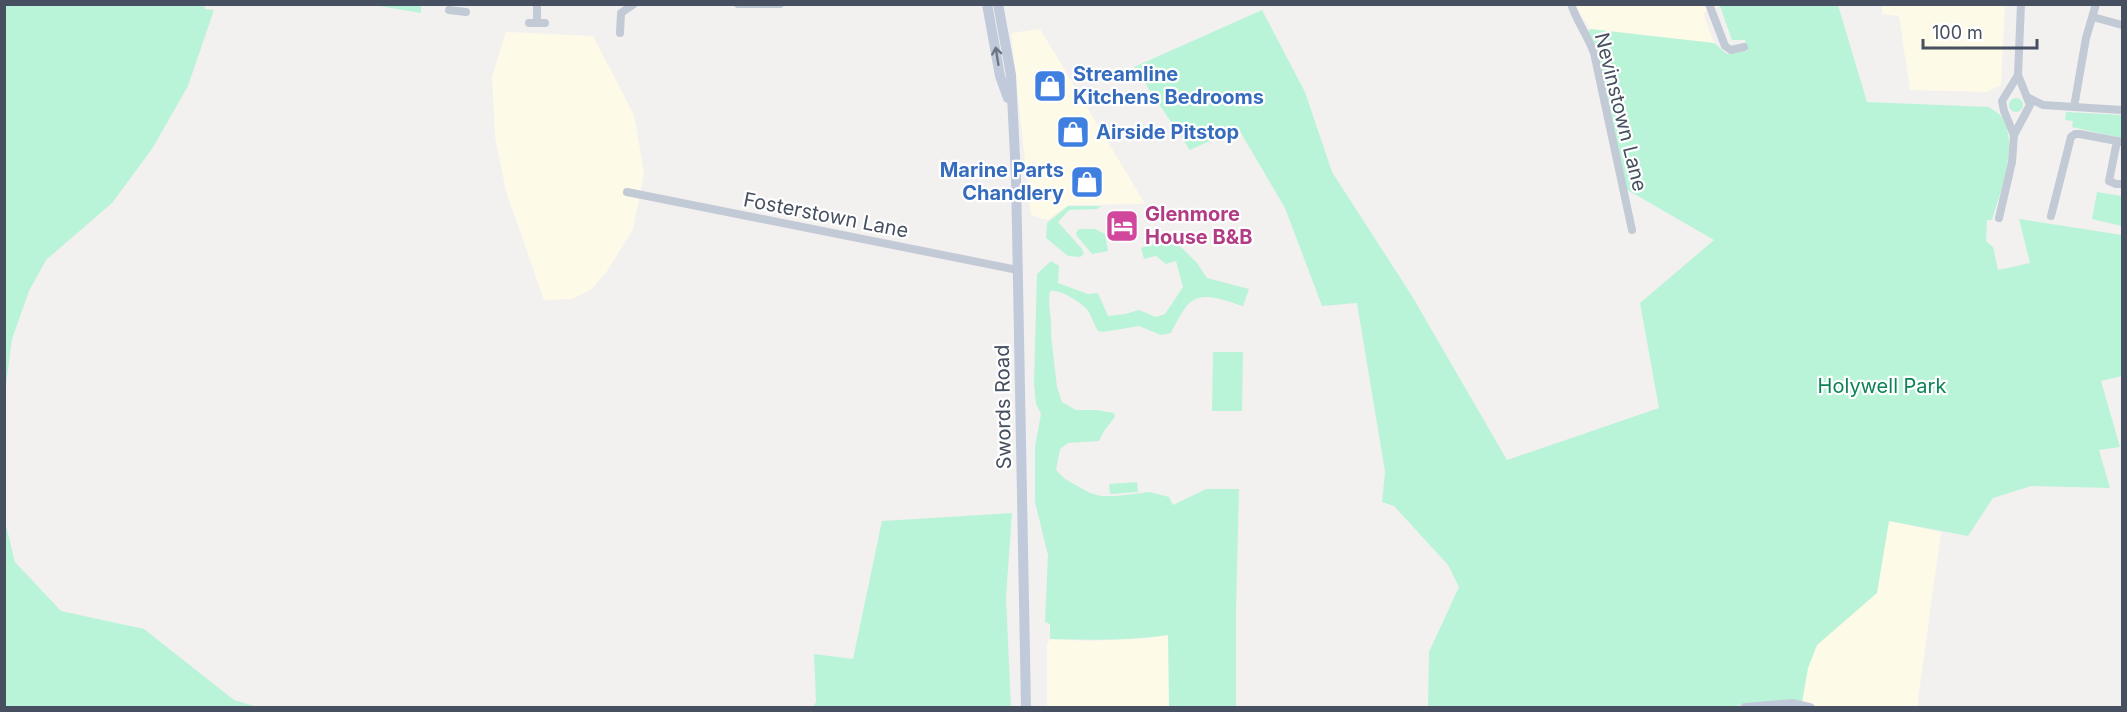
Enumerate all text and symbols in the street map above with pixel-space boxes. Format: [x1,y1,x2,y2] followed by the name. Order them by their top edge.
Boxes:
[1923,12,2037,50] scale bar
[1932,22,1983,43] text: 100 m
[1590,30,1652,194] street label: Nevinstown Lane
[991,47,1002,66] one-way arrow
[1073,62,1264,109] place label: Streamline Kitchens Bedrooms
[1032,68,1068,104] shop icon: Streamline Kitchens Bedrooms
[1055,114,1091,150] shop icon: Airside Pitstop
[1096,120,1239,144] place label: Airside Pitstop
[940,158,1064,205] place label: Marine Parts Chandlery
[1069,164,1105,200] shop icon: Marine Parts Chandlery
[742,187,910,243] street label: Fosterstown Lane
[1145,202,1252,249] place label: Glenmore House B&B
[1104,208,1140,244] hotel icon: Glenmore House B&B
[990,344,1016,470] street label: Swords Road
[1818,374,1946,398] park label: Holywell Park

